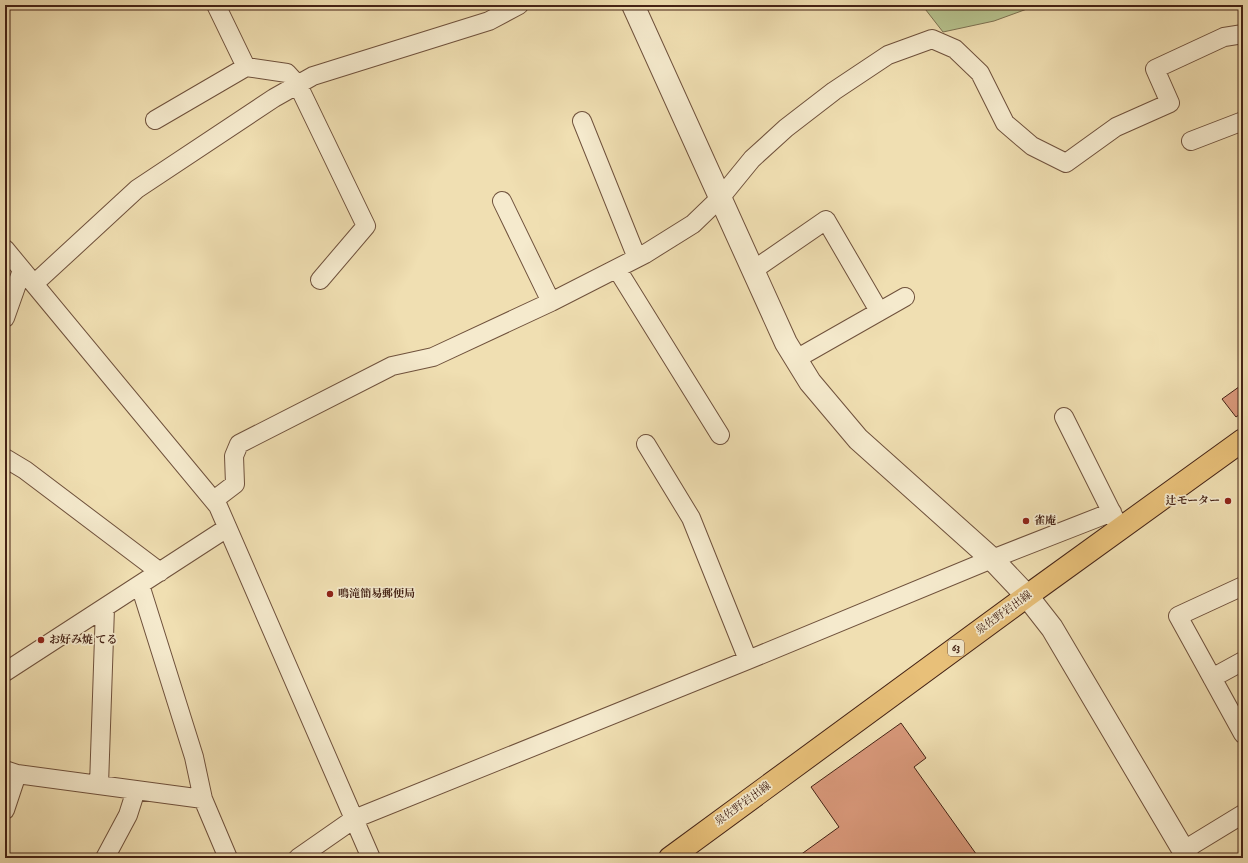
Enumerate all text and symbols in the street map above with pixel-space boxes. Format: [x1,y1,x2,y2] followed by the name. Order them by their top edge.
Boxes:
[1165,494,1220,508] place label: 辻モーター
[1223,496,1233,506] marker: 辻モーター
[1034,514,1056,528] place label: 雀庵
[1021,516,1031,526] marker: 雀庵
[338,587,415,601] place label: 鳴滝簡易郵便局
[973,588,1035,638] street label: 泉佐野岩出線
[325,589,335,599] marker: 鳴滝簡易郵便局
[49,633,117,647] place label: お好み焼 てる
[36,635,46,645] marker: お好み焼 てる
[948,640,964,656] road number: 63
[712,779,774,829] street label: 泉佐野岩出線

